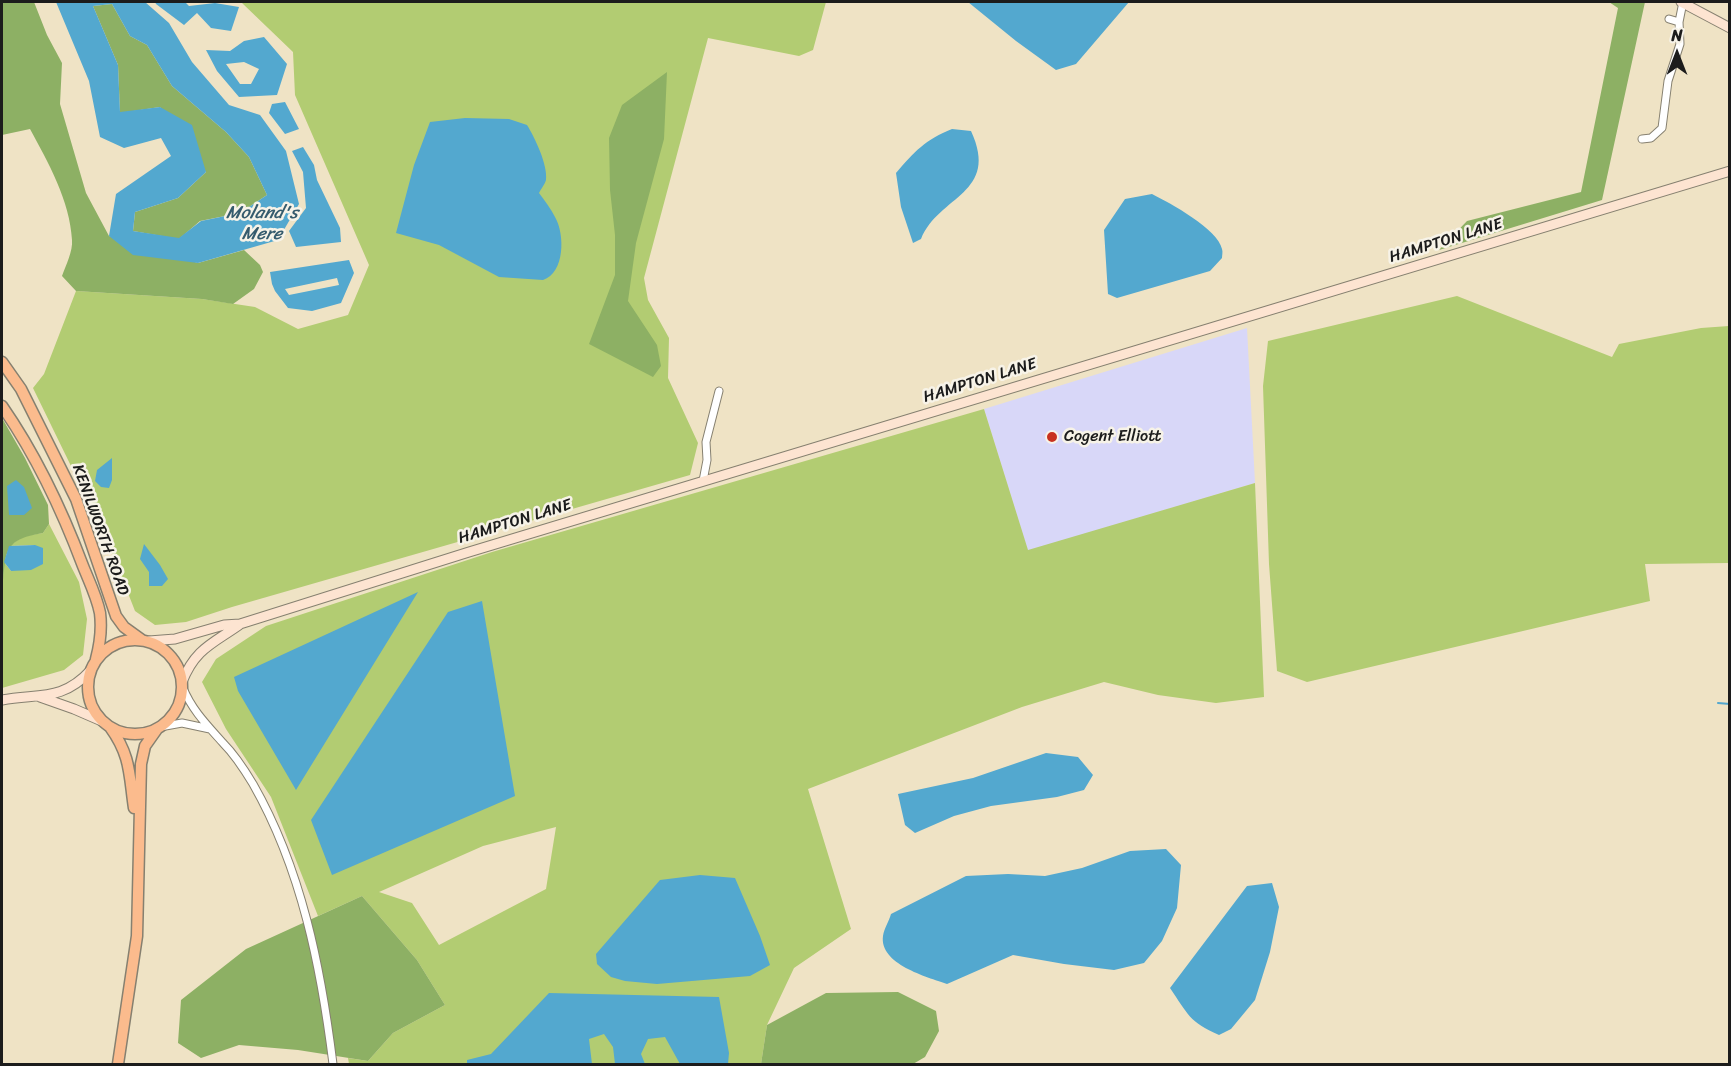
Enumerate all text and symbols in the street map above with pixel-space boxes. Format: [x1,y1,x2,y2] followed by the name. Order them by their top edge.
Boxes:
[1671,21,1683,50] text: N
[1647,24,1707,84] north arrow
[226,202,298,244] water label: Moland's Mere
[1387,215,1505,267] street label: HAMPTON LANE
[921,355,1039,407] street label: HAMPTON LANE
[1064,427,1161,447] place label: Cogent Elliott
[1045,430,1059,444] marker: Cogent Elliott
[67,462,133,598] street label: KENILWORTH ROAD
[456,496,574,548] street label: HAMPTON LANE

